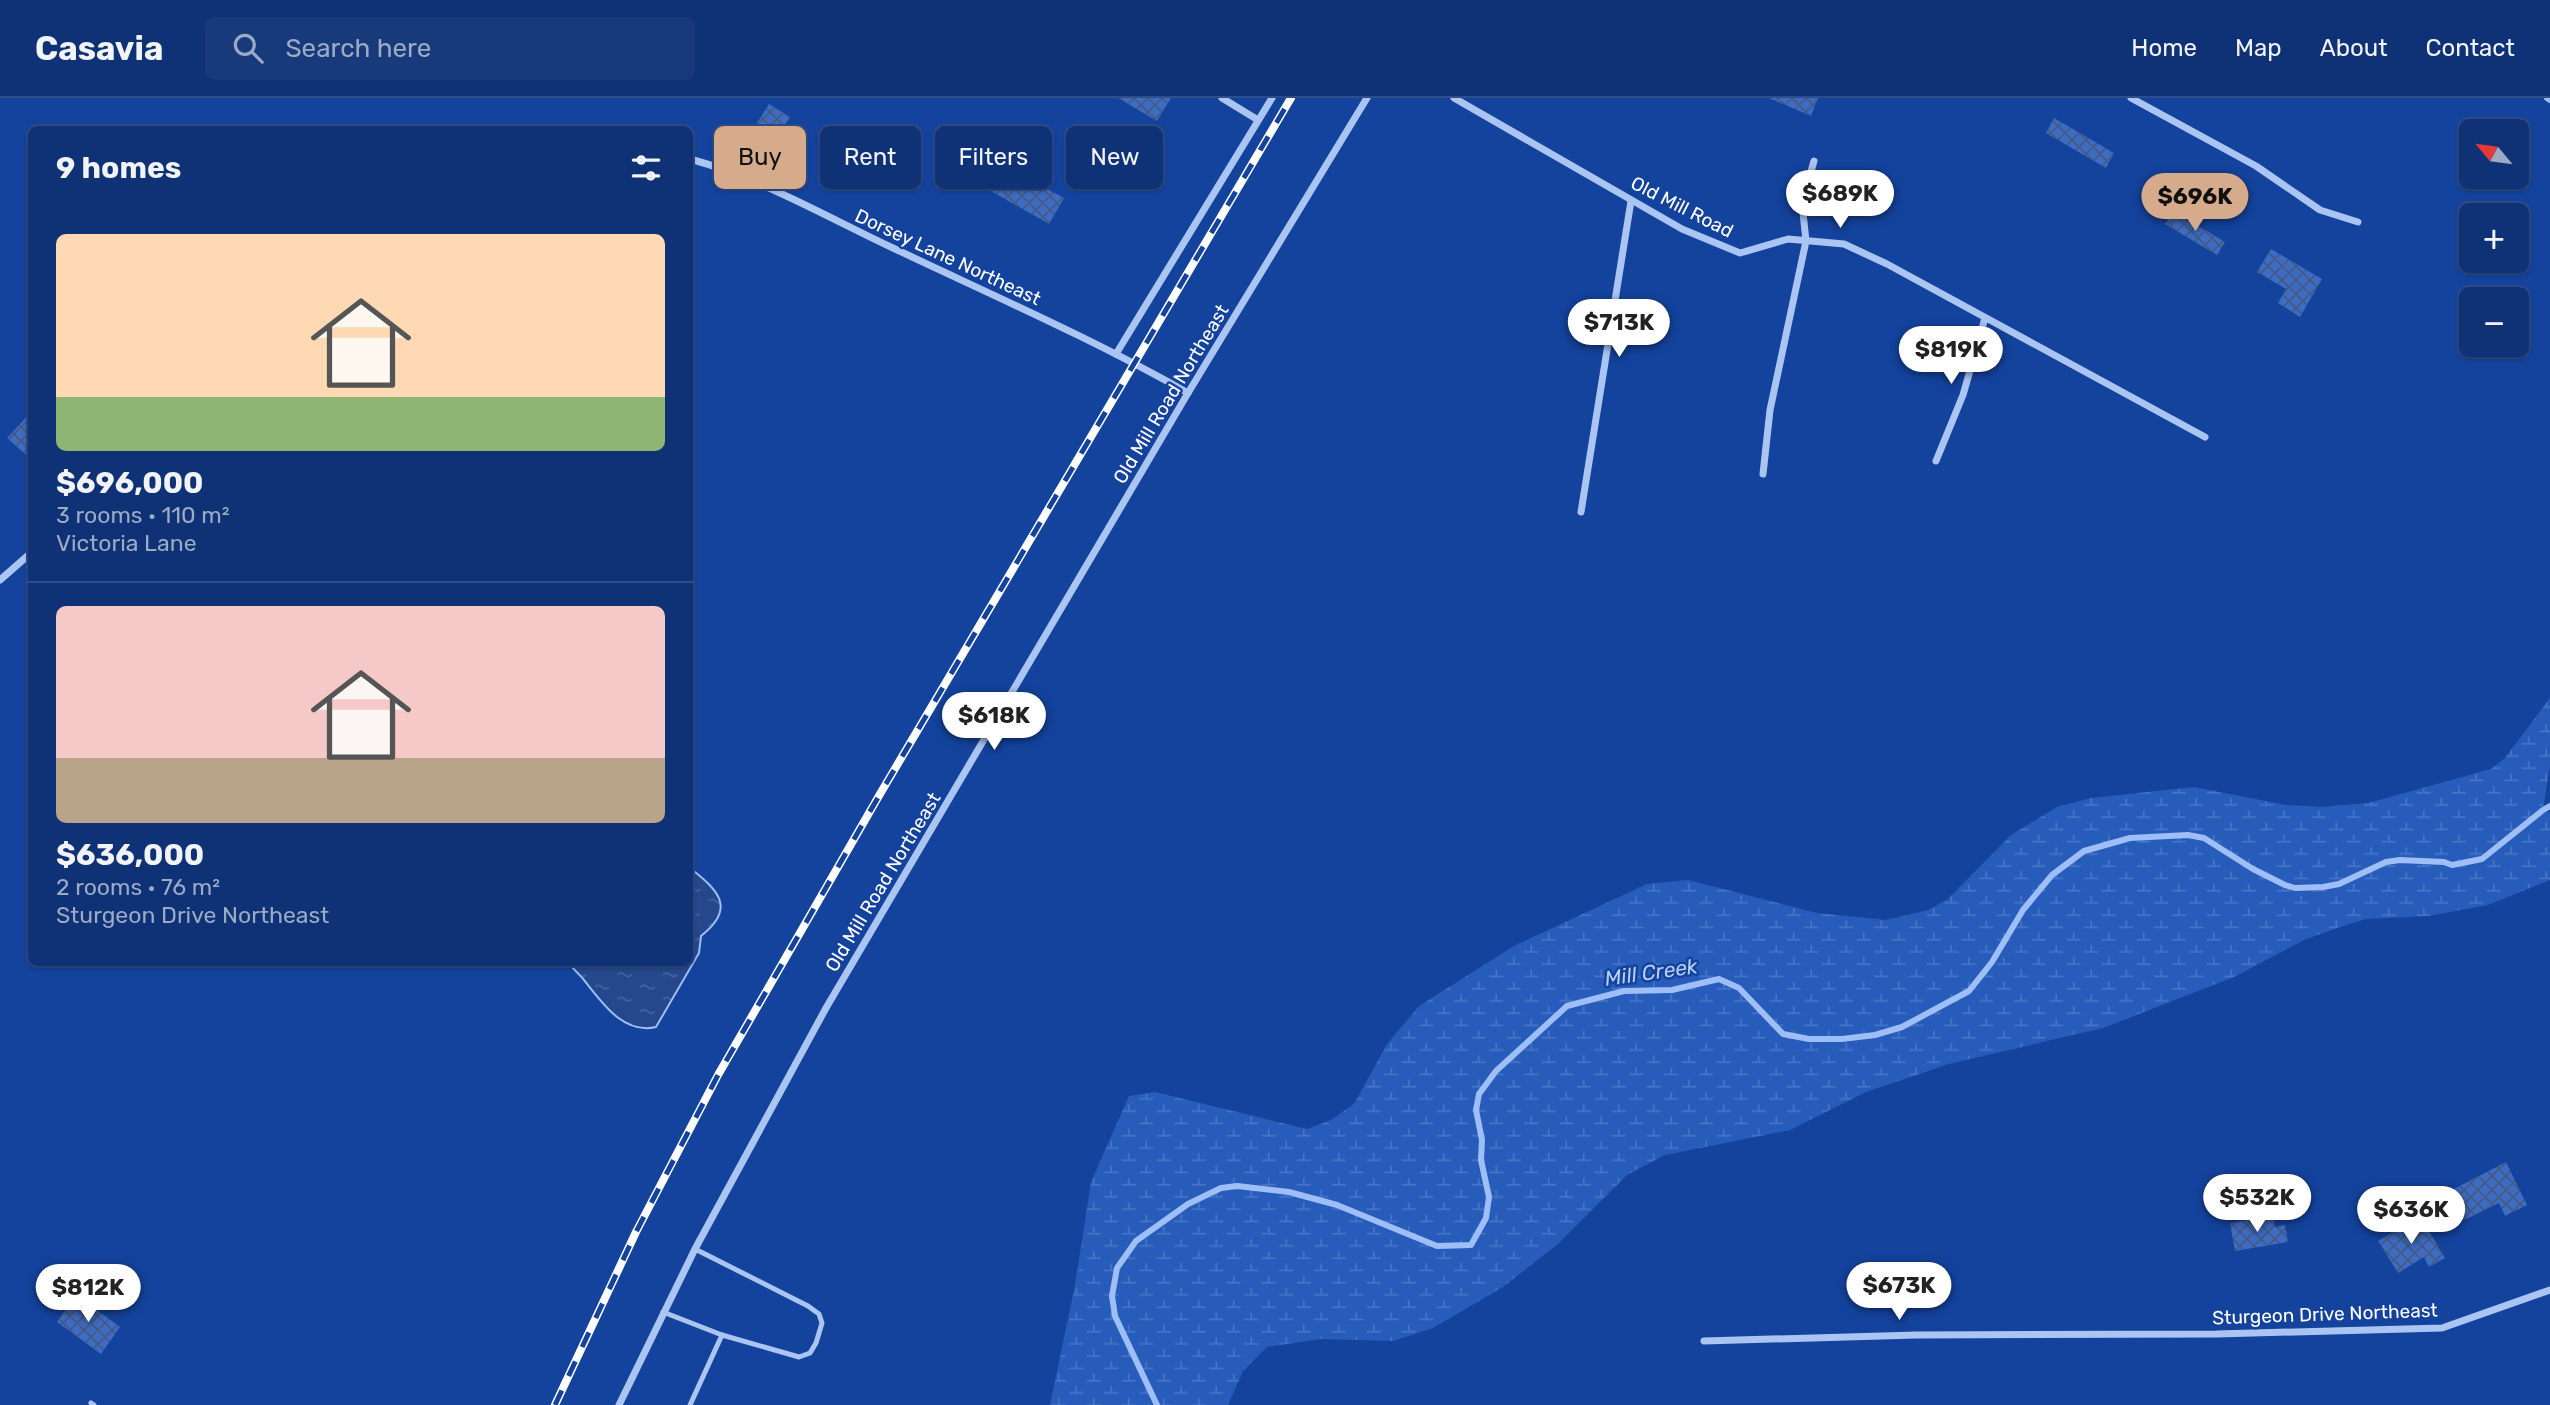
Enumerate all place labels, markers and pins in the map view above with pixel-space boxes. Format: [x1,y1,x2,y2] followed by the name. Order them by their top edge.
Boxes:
[1791,170,1889,230] pin: $689K
[2146,174,2244,233] pin: $696K
[1570,300,1668,359] pin: $713K
[1902,327,2000,386] pin: $819K
[945,692,1043,752] pin: $618K
[2208,1174,2306,1234] pin: $532K
[2362,1186,2460,1246] pin: $636K
[1850,1262,1948,1322] pin: $673K
[39,1264,137,1324] pin: $812K

